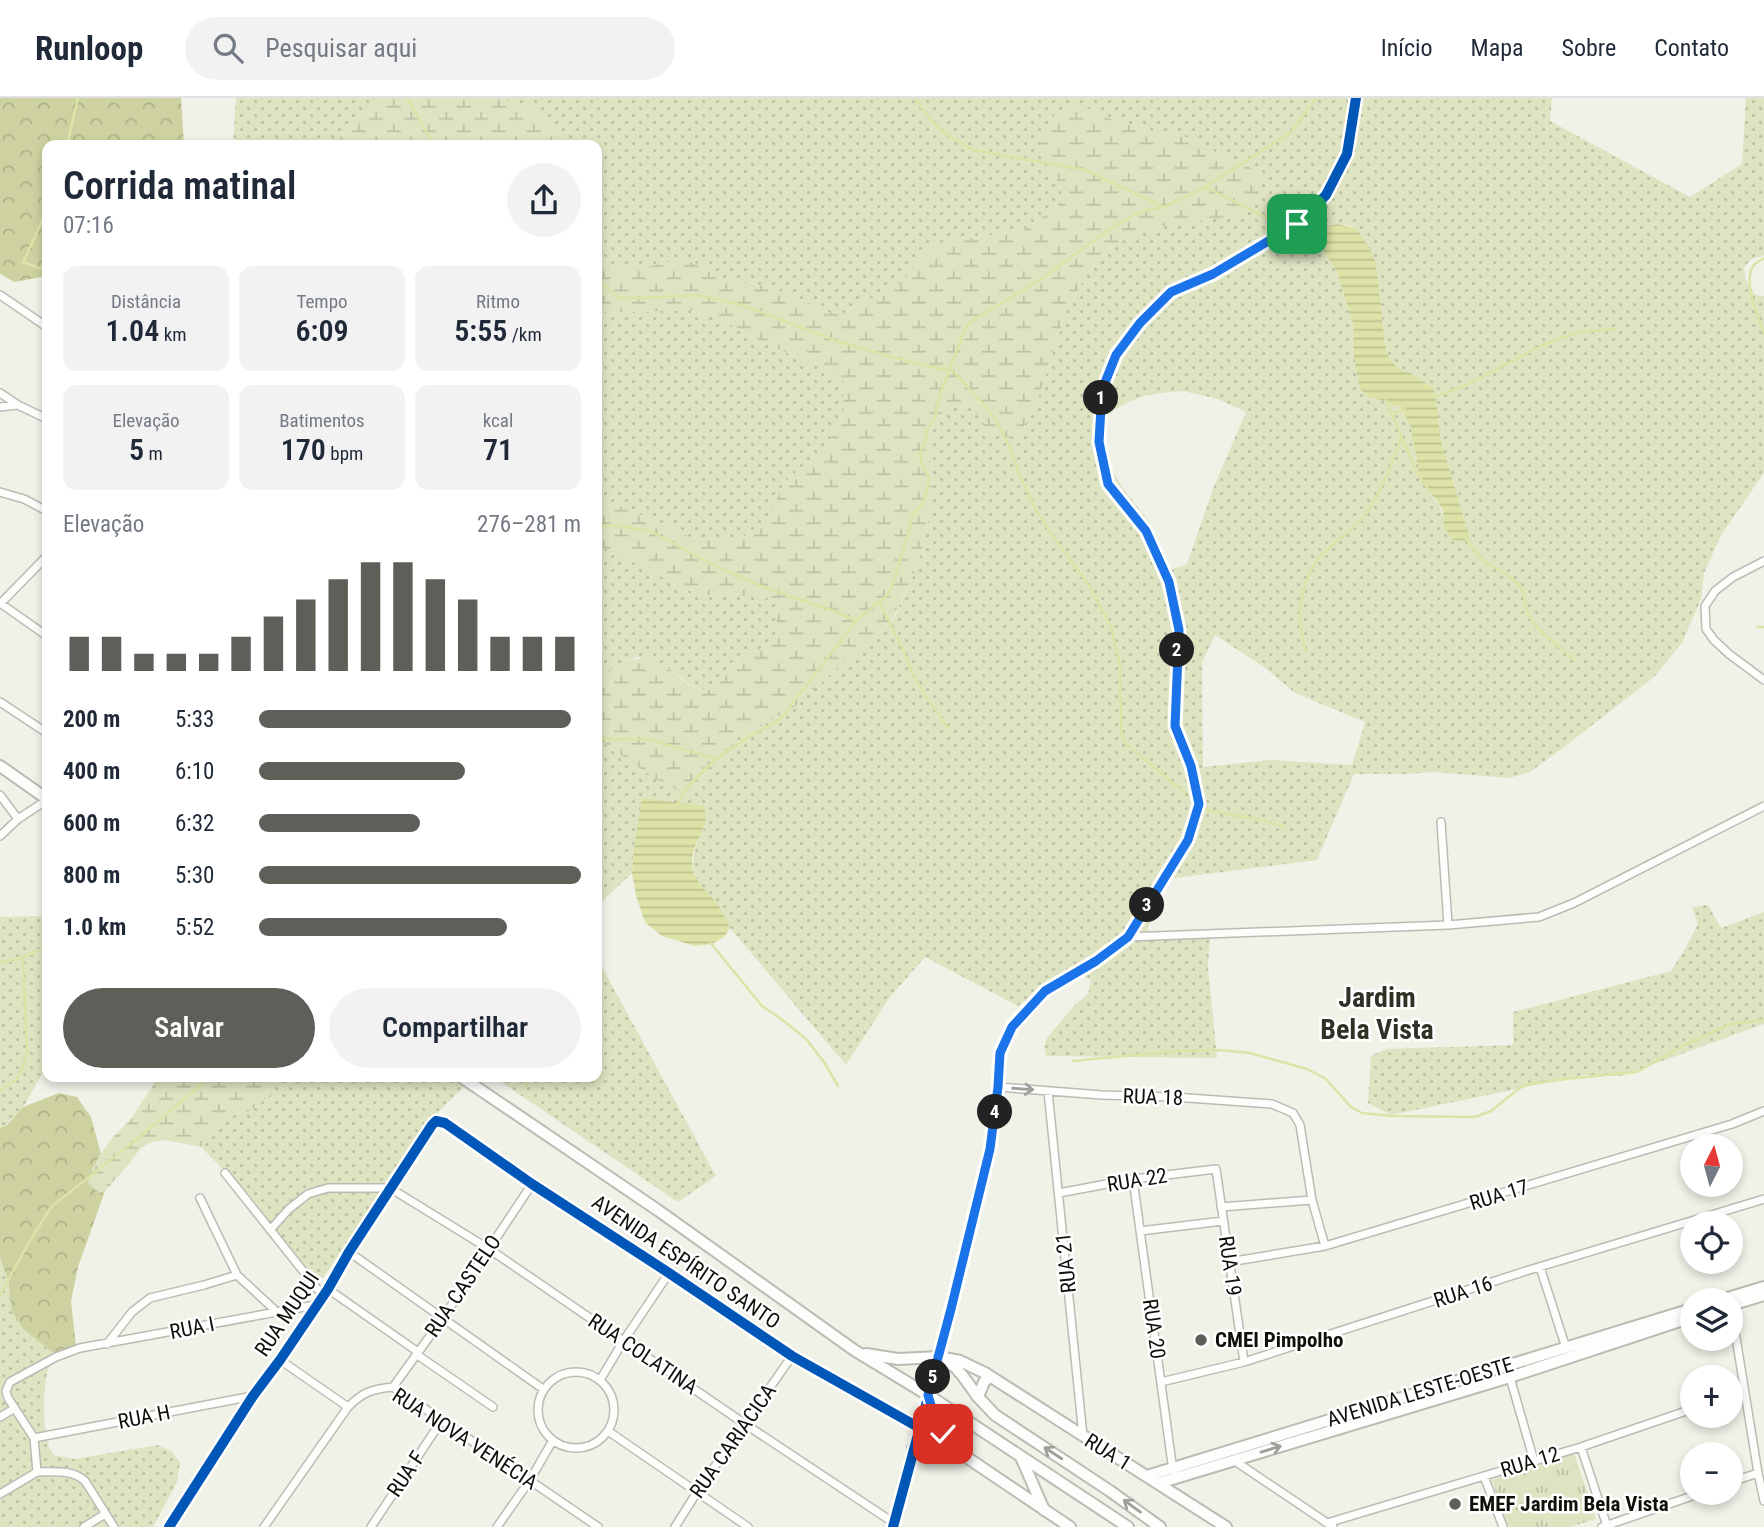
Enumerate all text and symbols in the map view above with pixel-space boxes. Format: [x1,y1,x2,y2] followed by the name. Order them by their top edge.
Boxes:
[185,17,675,80] search box
[35,29,143,68] text: Runloop
[209,29,247,67] icon: search
[265,33,417,63] text: Pesquisar aqui
[1381,34,1433,62] text: Início
[1471,34,1524,62] text: Mapa
[1562,34,1616,62] text: Sobre
[1654,34,1729,62] text: Contato
[507,163,581,237] button: share
[63,164,296,208] text: Corrida matinal
[1267,194,1327,254] pin
[1278,205,1316,243] icon: arrive
[63,212,114,239] text: 07:16
[111,290,181,313] text: Distância
[296,290,348,313] text: Tempo
[476,290,520,313] text: Ritmo
[105,313,159,348] text: 1.04
[295,313,349,348] text: 6:09
[454,313,507,348] text: 5:55
[159,323,187,346] text: km
[507,323,542,346] text: /km
[1084,380,1118,416] pin: 1
[1096,386,1105,409] text: 1
[112,409,180,432] text: Elevação
[279,409,365,432] text: Batimentos
[483,409,513,432] text: kcal
[129,432,144,467] text: 5
[281,432,326,467] text: 170
[483,432,513,467] text: 71
[144,442,163,465] text: m
[326,442,363,465] text: bpm
[63,511,144,538] text: Elevação
[477,511,581,538] text: 276–281 m
[1160,632,1194,668] pin: 2
[1172,638,1181,661] text: 2
[63,706,120,733] text: 200 m
[175,706,214,733] text: 5:33
[63,758,120,785] text: 400 m
[175,758,214,785] text: 6:10
[63,810,120,837] text: 600 m
[175,810,214,837] text: 6:32
[63,862,120,889] text: 800 m
[175,862,214,889] text: 5:30
[1130,888,1164,922] pin: 3
[1142,893,1151,916] text: 3
[63,914,126,941] text: 1.0 km
[175,914,214,941] text: 5:52
[1320,981,1434,1046] district label: Jardim Bela Vista
[63,988,315,1068] button: Salvar
[329,988,581,1068] button: Compartilhar
[1011,1083,1034,1096] one-way arrow
[1122,1084,1184,1110] street label: RUA 18
[978,1094,1012,1130] pin: 4
[990,1100,999,1123] text: 4
[1680,1134,1743,1197] north arrow
[1680,1134,1743,1505] map controls
[1105,1163,1169,1197] street label: RUA 22
[1467,1175,1531,1215] street label: RUA 17
[587,1190,785,1334] street label: AVENIDA ESPÍRITO SANTO
[1680,1211,1743,1274] button: locate
[420,1230,506,1342] street label: RUA CASTELO
[1051,1232,1081,1294] street label: RUA 21
[1214,1234,1246,1298] street label: RUA 19
[250,1267,324,1361] street label: RUA MUQUI
[1431,1271,1495,1313] street label: RUA 16
[1680,1288,1743,1351] button: layers
[1138,1297,1170,1361] street label: RUA 20
[584,1309,702,1399] street label: RUA COLATINA
[168,1312,216,1344] street label: RUA I
[1215,1328,1343,1352] place label: CMEI Pimpolho
[1193,1332,1209,1348] marker: CMEI Pimpolho
[1324,1352,1516,1432] street label: AVENIDA LESTE-OESTE
[916,1360,950,1394] pin: 5
[928,1365,937,1388] text: 5
[1680,1365,1743,1428] button: +
[685,1379,781,1503] street label: RUA CARIACICA
[388,1383,542,1495] street label: RUA NOVA VENÉCIA
[116,1400,172,1434] street label: RUA H
[913,1404,973,1464] pin
[924,1415,962,1453] icon: check
[1080,1429,1136,1475] street label: RUA 1
[1260,1442,1282,1455] one-way arrow
[1498,1442,1562,1482] street label: RUA 12
[1680,1442,1743,1505] button: −
[1044,1446,1063,1461] one-way arrow
[382,1447,430,1501] street label: RUA F
[1469,1492,1669,1516] place label: EMEF Jardim Bela Vista
[1447,1496,1463,1512] marker: EMEF Jardim Bela Vista
[1123,1499,1142,1513] one-way arrow

